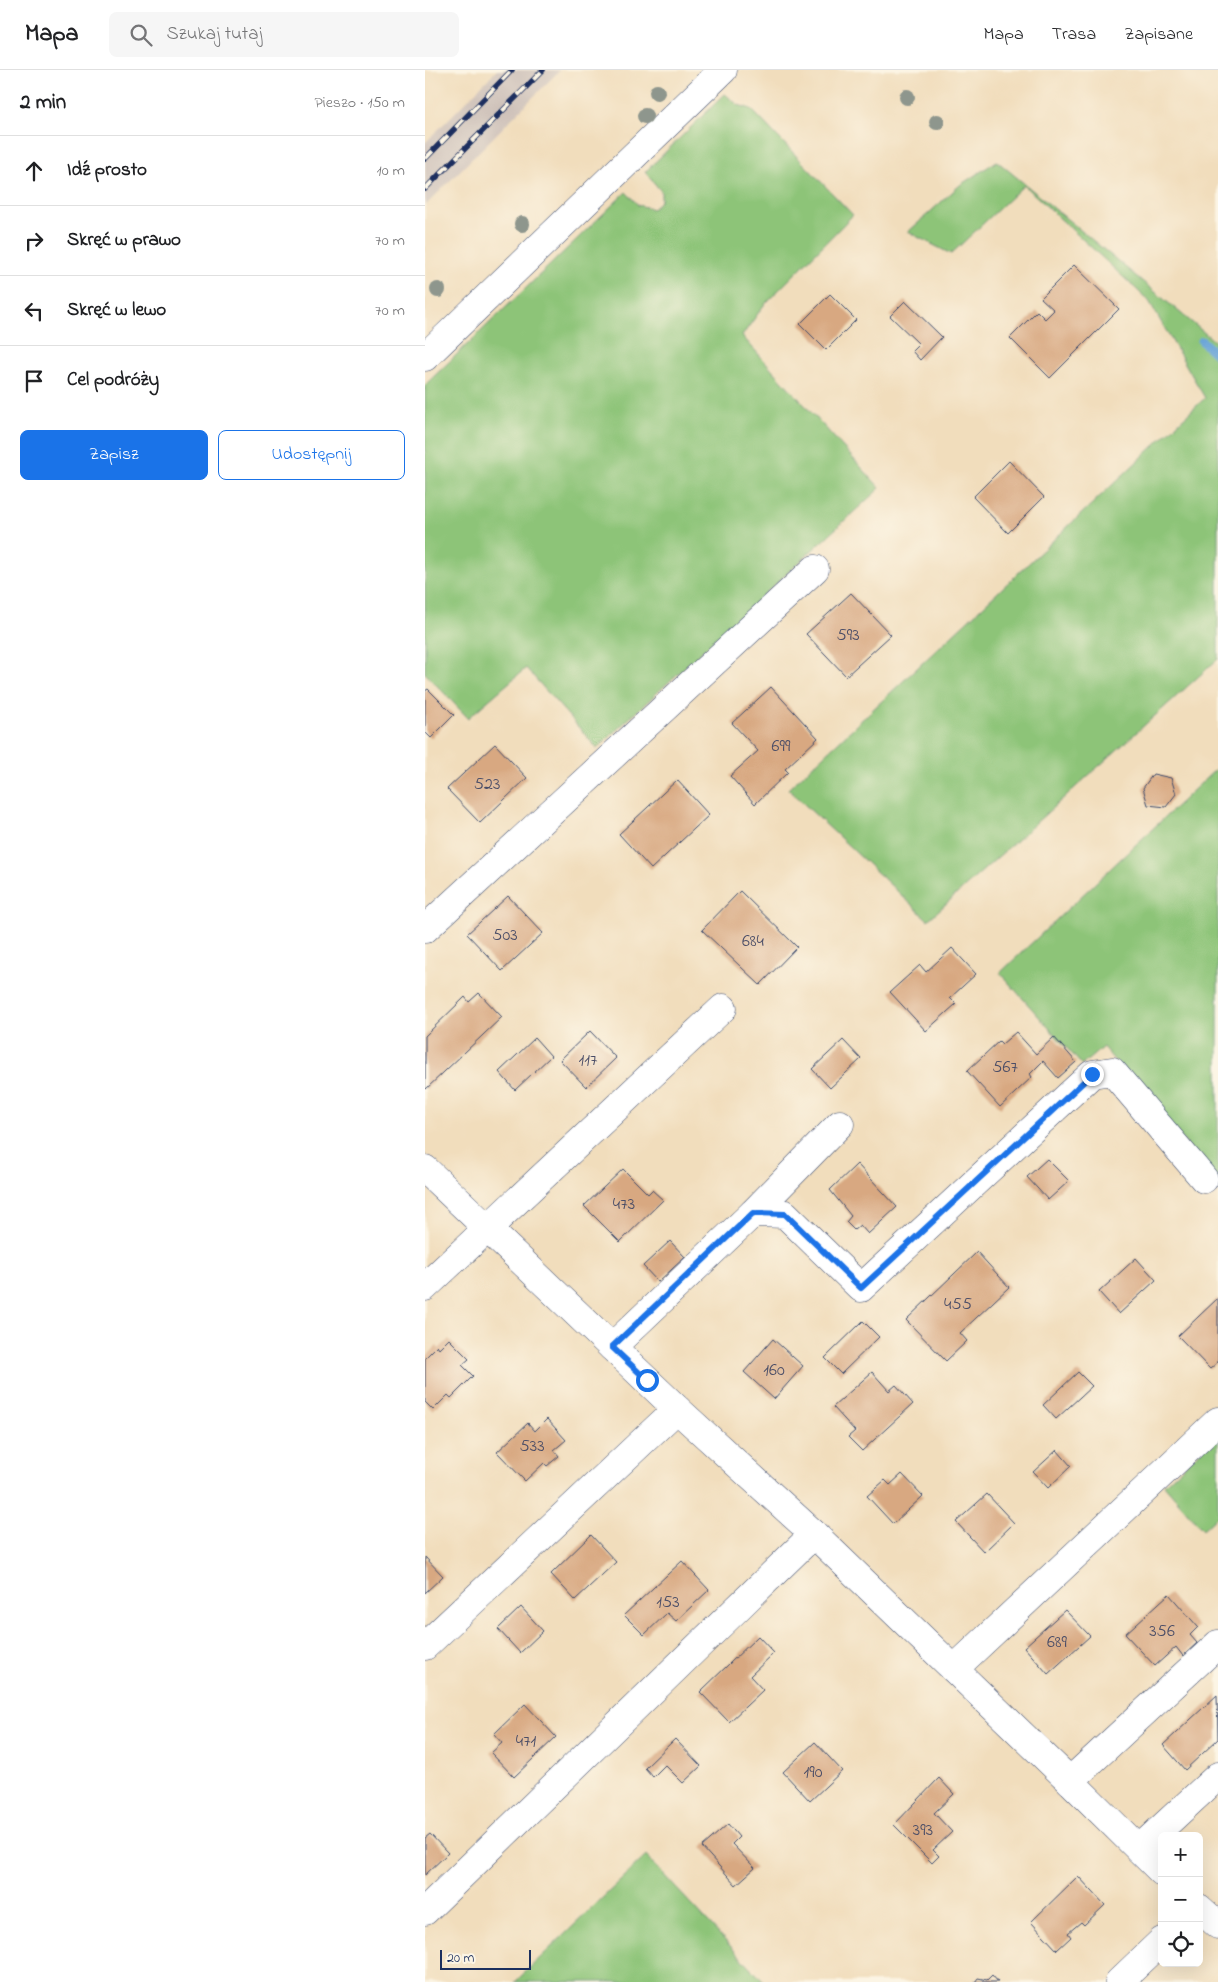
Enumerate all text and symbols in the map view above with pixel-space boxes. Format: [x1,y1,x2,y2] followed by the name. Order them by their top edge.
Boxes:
[109,12,459,57] search box
[25,17,79,52] text: Mapa
[127,21,155,49] icon: search
[167,21,262,48] text: Szukaj tutaj
[984,22,1024,48] text: Mapa
[1052,22,1096,48] text: Trasa
[1124,22,1193,48] text: Zapisane
[20,88,66,118] text: 2 min
[315,91,405,115] text: Pieszo · 150 m
[20,157,48,185] icon: ahead
[67,157,147,184] text: Idź prosto
[377,159,405,183] text: 10 m
[20,227,48,255] icon: right
[67,227,181,254] text: Skręć w prawo
[375,229,405,253] text: 70 m
[20,297,48,325] icon: left
[67,297,166,324] text: Skręć w lewo
[375,299,405,323] text: 70 m
[20,367,48,395] icon: arrive
[67,367,159,394] text: Cel podróży
[20,430,208,480] button: Zapisz
[218,430,405,480] button: Udostępnij
[836,623,860,649] house number: 593
[772,734,791,760] house number: 699
[474,772,500,798] house number: 523
[492,923,518,949] house number: 503
[742,929,765,955] house number: 684
[579,1048,598,1074] house number: 117
[992,1055,1018,1081] house number: 567
[1081,1063,1104,1086] route end
[613,1192,635,1218] house number: 473
[944,1292,972,1318] house number: 455
[763,1358,785,1384] house number: 160
[636,1369,659,1392] route start
[519,1434,545,1460] house number: 533
[656,1590,680,1616] house number: 153
[1149,1619,1175,1645] house number: 356
[1047,1630,1068,1656] house number: 689
[516,1729,537,1755] house number: 471
[804,1760,823,1786] house number: 190
[913,1818,933,1844] house number: 393
[1158,1832,1203,1967] map controls
[1158,1832,1203,1877] button: +
[1158,1877,1203,1922] button: −
[1158,1922,1203,1967] button: locate
[440,1947,531,1970] scale bar
[447,1948,474,1969] text: 20 m

